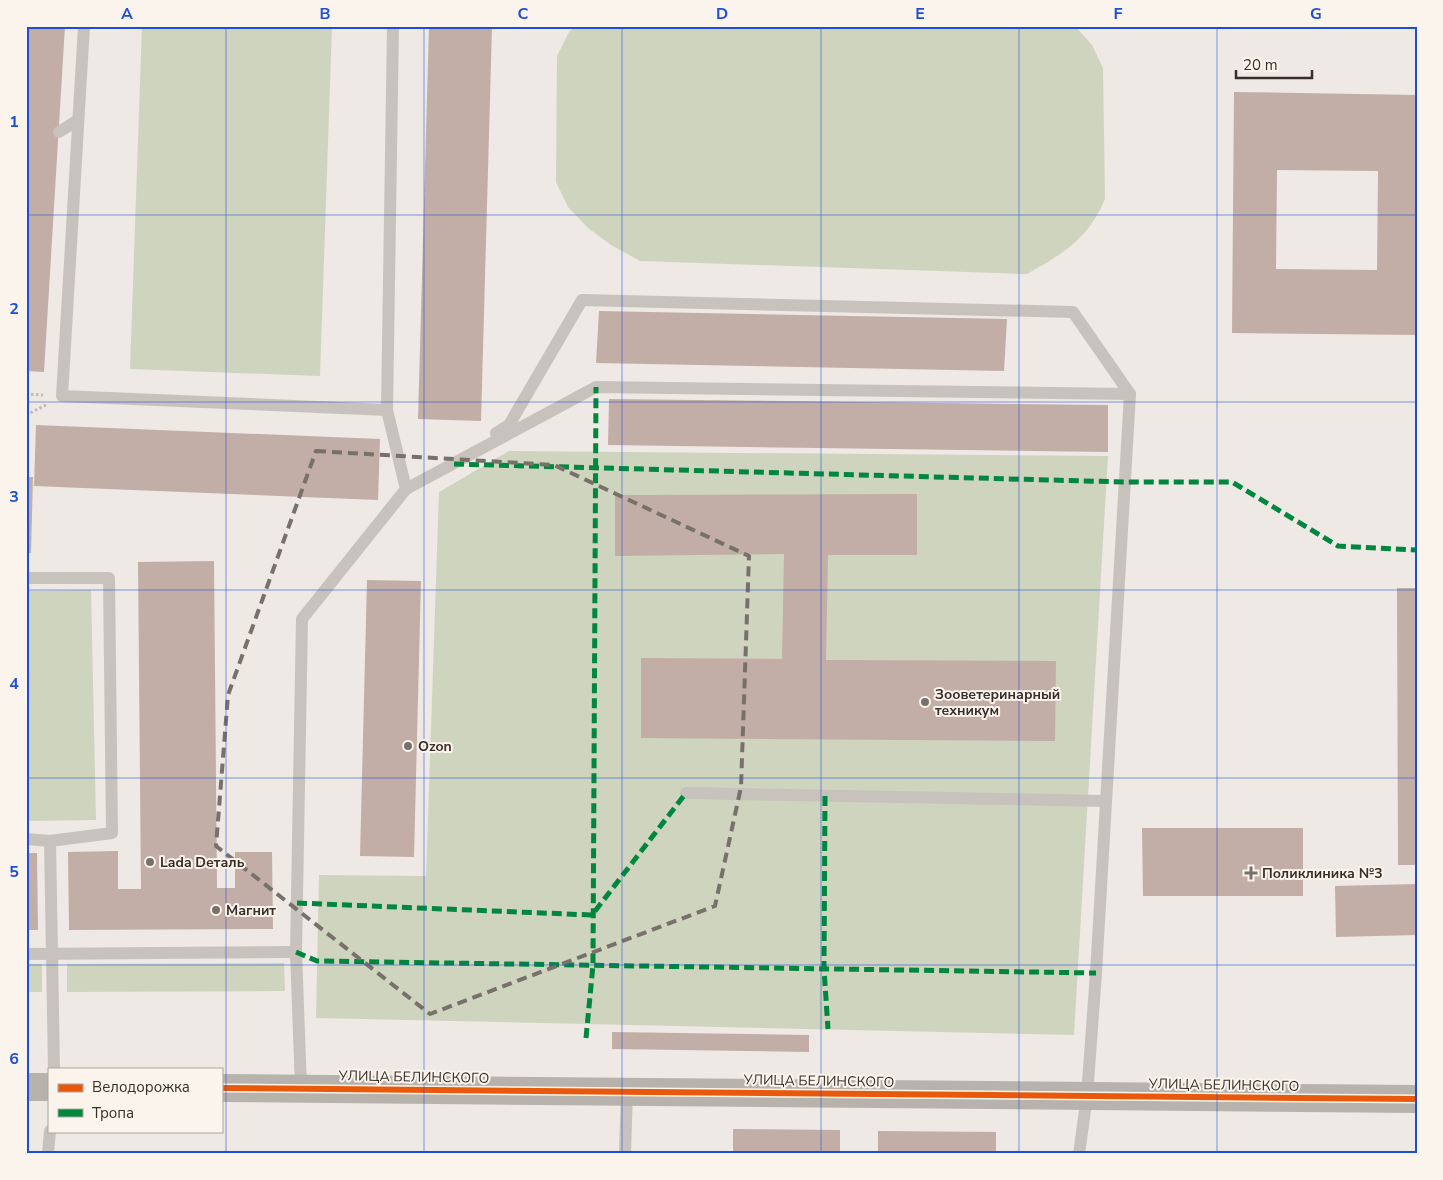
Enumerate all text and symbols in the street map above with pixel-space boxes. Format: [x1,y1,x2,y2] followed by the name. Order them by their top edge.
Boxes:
[121,3,133,25] text: A
[319,3,331,25] text: B
[518,3,529,25] text: C
[716,3,728,25] text: D
[915,3,925,25] text: E
[1114,3,1123,25] text: F
[1310,3,1322,25] text: G
[1236,48,1312,80] scale bar
[1243,55,1278,75] text: 20 m
[9,111,19,133] text: 1
[9,298,19,320] text: 2
[9,486,19,508] text: 3
[9,673,19,695] text: 4
[935,685,1060,720] place label: Зооветеринарный техникум
[919,696,931,708] marker: Зооветеринарный техникум
[418,737,452,756] place label: Ozon
[402,740,414,752] marker: Ozon
[160,853,245,872] place label: Lada Dеталь
[144,856,156,868] marker: Lada Dеталь
[9,861,19,883] text: 5
[1262,864,1383,883] place label: Поликлиника №3
[1244,866,1258,880] marker: Поликлиника №3
[226,901,276,920] place label: Магнит
[210,904,222,916] marker: Магнит
[9,1048,19,1070] text: 6
[338,1066,489,1088] street label: УЛИЦА БЕЛИНСКОГО
[48,1068,222,1132] legend
[743,1070,894,1092] street label: УЛИЦА БЕЛИНСКОГО
[1148,1074,1299,1096] street label: УЛИЦА БЕЛИНСКОГО
[92,1077,190,1097] text: Велодорожка
[92,1103,134,1123] text: Тропа

